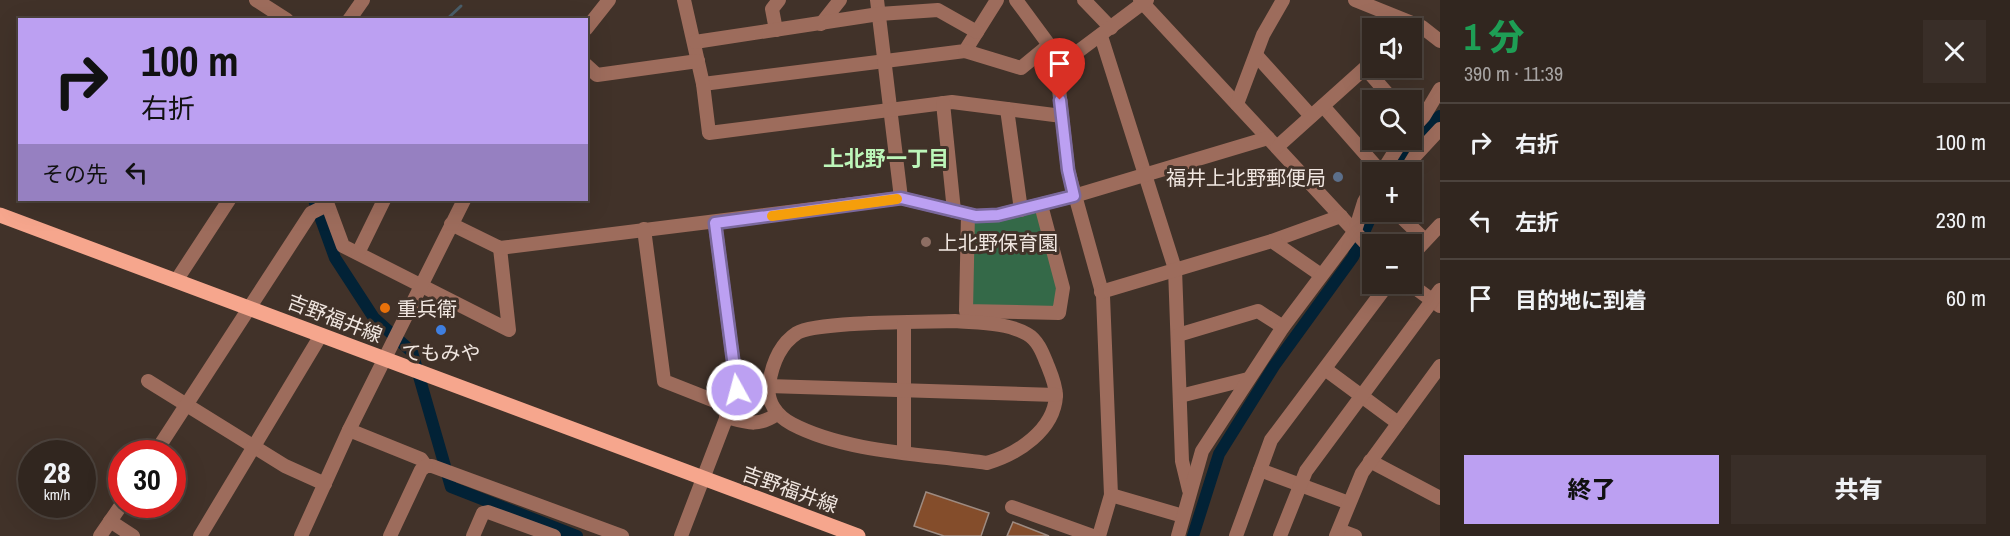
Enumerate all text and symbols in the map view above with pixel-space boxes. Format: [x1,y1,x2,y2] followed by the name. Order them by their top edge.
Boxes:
[1464,13,1525,61] text: 1 分
[1362,18,1422,294] map controls
[1362,18,1422,78] button: sound
[1923,20,1986,83] button: close
[141,33,239,89] text: 100 m
[1034,38,1085,100] pin
[42,42,120,120] icon: right
[1043,47,1076,80] icon: arrive
[1464,60,1563,87] text: 390 m · 11:39
[141,90,195,126] text: 右折
[1362,90,1422,150] button: search
[1464,126,1497,159] icon: right
[1936,127,1986,157] text: 100 m
[1515,129,1559,159] text: 右折
[823,144,949,173] district label: 上北野一丁目
[120,156,153,189] icon: left
[42,159,108,189] text: その先
[1362,162,1422,222] button: +
[1166,164,1326,191] place label: 福井上北野郵便局
[1331,170,1345,184] marker: 福井上北野郵便局
[1464,204,1497,237] icon: left
[1936,205,1986,235] text: 230 m
[1515,207,1559,237] text: 左折
[938,229,1058,256] place label: 上北野保育園
[1362,234,1422,294] button: −
[919,235,933,249] marker: 上北野保育園
[1464,282,1497,315] icon: arrive
[1946,283,1986,313] text: 60 m
[1515,285,1647,315] text: 目的地に到着
[283,287,387,349] street label: 吉野福井線
[397,295,457,322] place label: 重兵衛
[378,301,392,315] marker: 重兵衛
[434,323,448,337] marker: てもみや
[402,339,481,366] place label: てもみや
[705,358,769,422] position arrow
[108,440,186,518] speed limit sign: 30
[43,452,71,492] text: 28
[1464,455,1719,524] button: 終了
[1731,455,1986,524] button: 共有
[738,459,842,519] street label: 吉野福井線
[44,484,70,505] text: km/h

